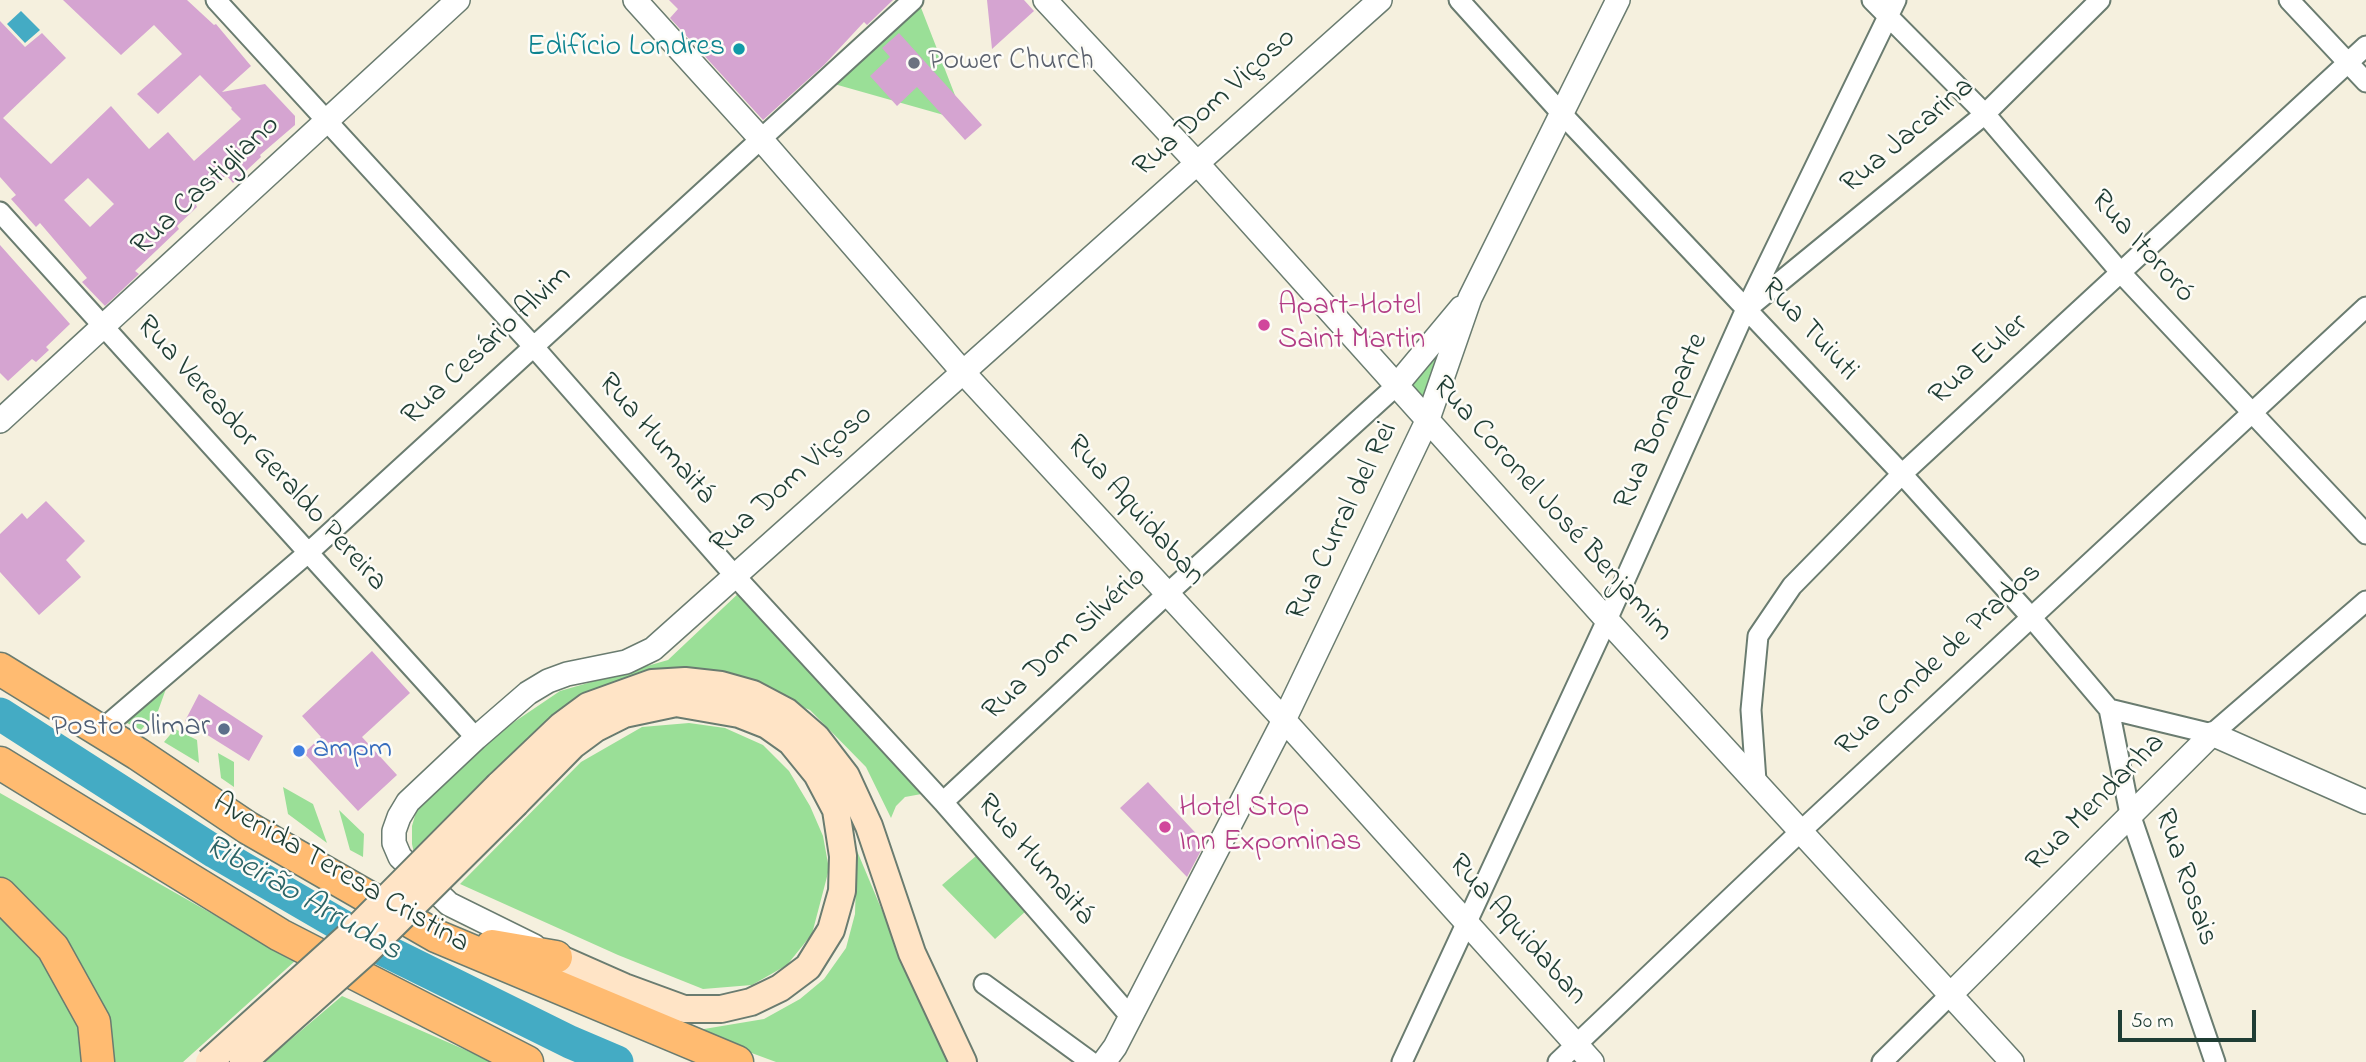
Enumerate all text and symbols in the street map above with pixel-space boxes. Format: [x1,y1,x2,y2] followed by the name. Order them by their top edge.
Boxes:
[1127,22,1305,186] street label: Rua Dom Viçoso
[527,31,725,67] place label: Edifício Londres
[731,41,747,57] marker: Edifício Londres
[928,45,1094,81] place label: Power Church
[906,55,922,71] marker: Power Church
[1835,71,1983,203] street label: Rua Jacarina
[125,109,289,265] street label: Rua Castigliano
[2081,184,2201,312] street label: Rua Itororó
[396,259,580,435] street label: Rua Cesário Alvim
[1751,272,1865,390] street label: Rua Tuiuti
[1278,290,1425,360] place label: Apart-Hotel Saint Martin
[1923,307,2037,415] street label: Rua Euler
[127,310,393,600] street label: Rua Vereador Geraldo Pereira
[1256,317,1272,333] marker: Apart-Hotel Saint Martin
[1608,328,1718,516] street label: Rua Bonaparte
[588,367,722,513] street label: Rua Humaitá
[1422,370,1680,650] street label: Rua Coronel José Benjamim
[704,399,882,563] street label: Rua Dom Viçoso
[1280,417,1408,627] street label: Rua Curral del Rei
[1057,429,1211,595] street label: Rua Aquidaban
[1829,556,2051,766] street label: Rua Conde de Prados
[977,560,1155,730] street label: Rua Dom Silvério
[51,711,210,747] place label: Posto Olimar
[216,721,232,737] marker: Posto Olimar
[2020,727,2174,881] street label: Rua Mendanha
[313,733,392,769] place label: ampm
[291,743,307,759] marker: ampm
[205,787,475,963] street label: Avenida Teresa Cristina
[967,788,1101,934] street label: Rua Humaitá
[1179,792,1362,862] place label: Hotel Stop Inn Expominas
[2144,805,2224,951] street label: Rua Rosais
[1157,819,1173,835] marker: Hotel Stop Inn Expominas
[197,828,407,972] water label: Ribeirão Arrudas
[1439,848,1593,1014] street label: Rua Aquidaban
[2121,996,2259,1040] scale bar
[2131,1007,2174,1037] text: 50 m

